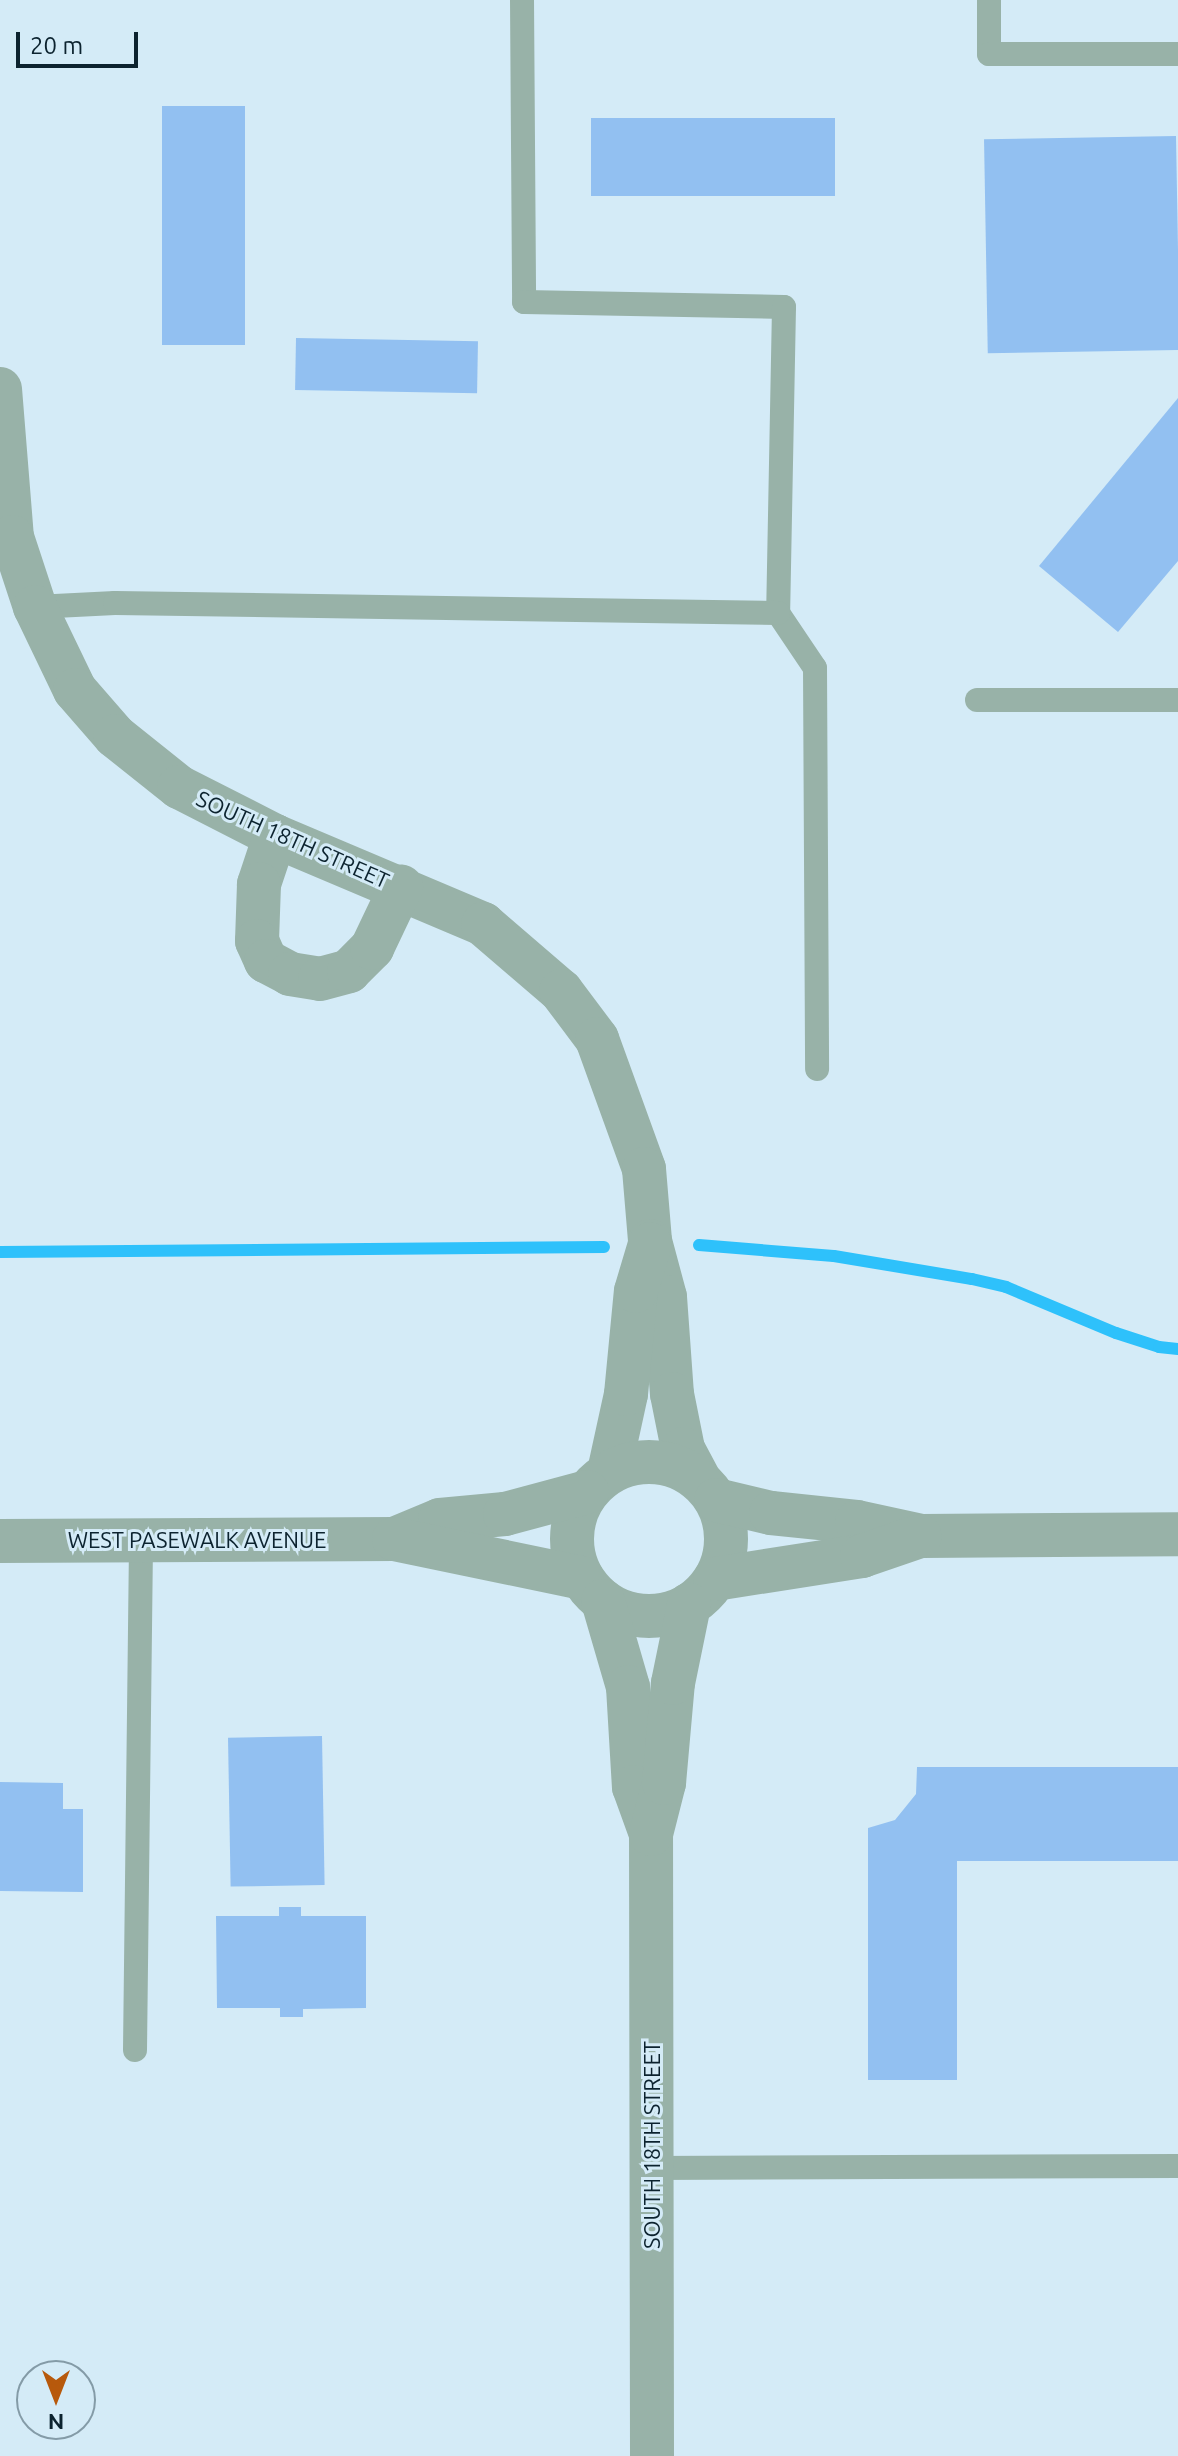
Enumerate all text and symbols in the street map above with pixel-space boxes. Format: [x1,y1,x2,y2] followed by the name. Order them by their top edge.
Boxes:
[20,16,142,66] scale bar
[30,32,83,59] text: 20 m
[193,785,393,893] street label: SOUTH 18TH STREET
[68,1527,326,1553] street label: WEST PASEWALK AVENUE
[639,2041,665,2249] street label: SOUTH 18TH STREET
[16,2360,96,2440] north arrow
[48,2410,64,2435] text: N

